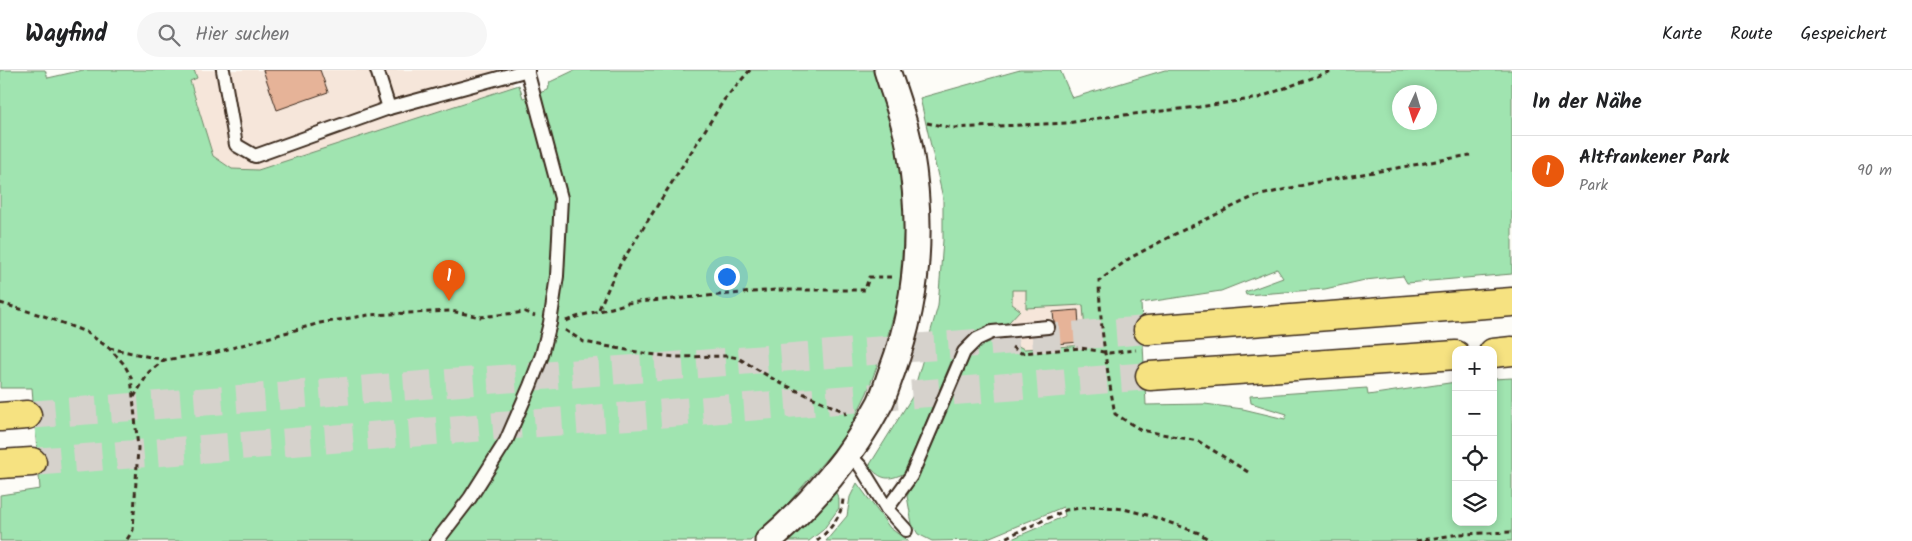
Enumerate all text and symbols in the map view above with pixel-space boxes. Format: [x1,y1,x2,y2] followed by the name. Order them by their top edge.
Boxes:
[137,12,487,57] search box
[25,15,107,54] text: Wayfind
[195,20,290,50] text: Hier suchen
[1662,20,1702,49] text: Karte
[1730,20,1773,49] text: Route
[1801,20,1887,49] text: Gespeichert
[155,21,183,49] icon: search
[1392,85,1437,130] north arrow
[1532,86,1642,119] text: In der Nähe
[1579,143,1729,173] text: Altfrankener Park
[1546,158,1550,183] text: 1
[1857,158,1892,183] text: 90 m
[1579,173,1608,198] text: Park
[433,260,465,301] pin: 1
[714,264,740,290] your location
[1452,346,1497,526] map controls
[1452,346,1497,391] button: +
[1452,391,1497,436] button: −
[1452,436,1497,481] button: locate
[1452,481,1497,526] button: layers

